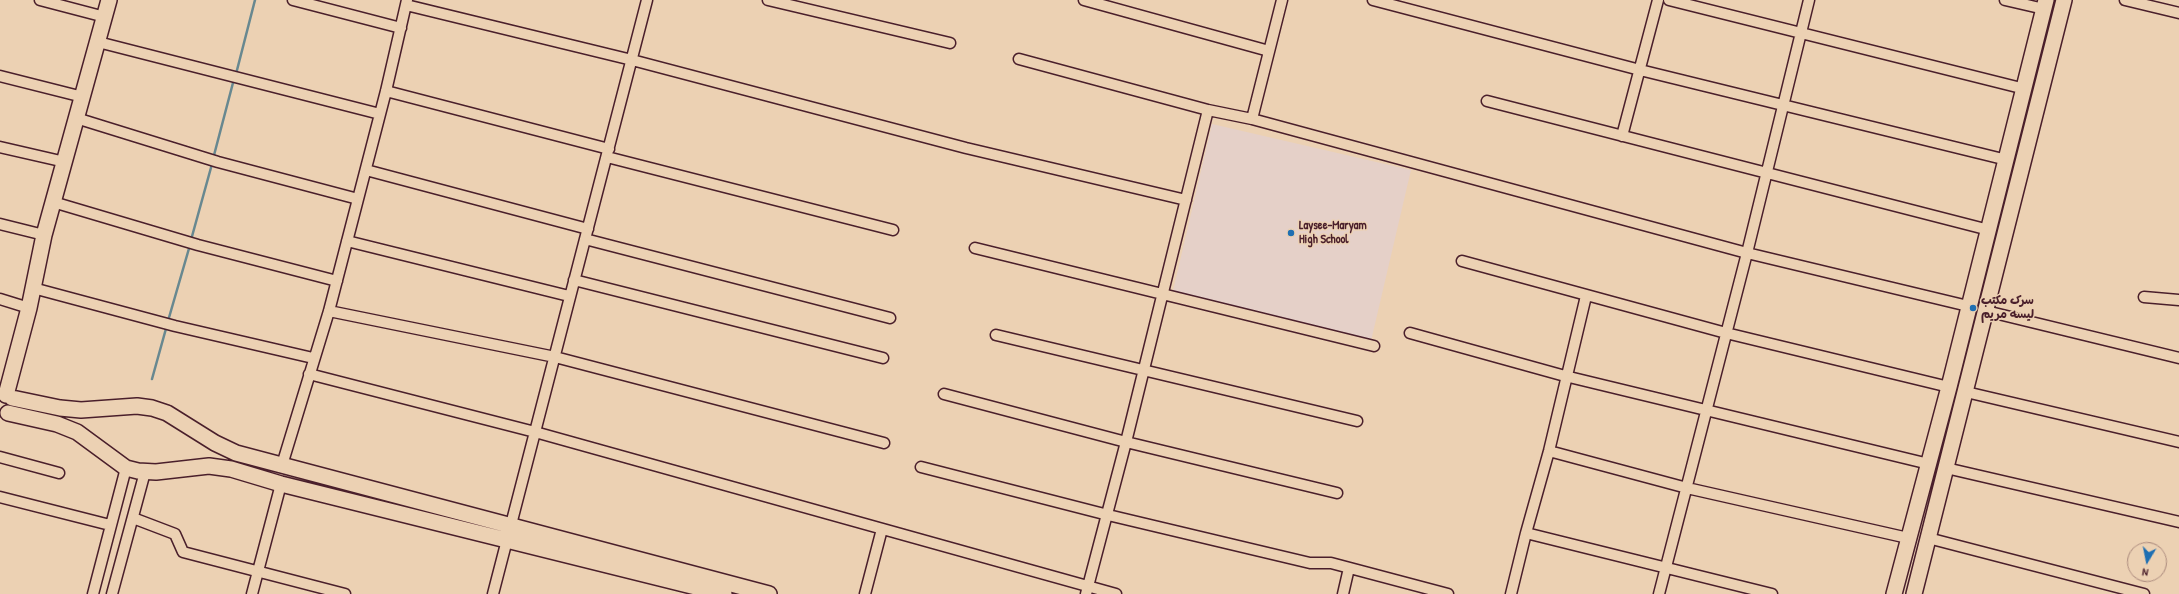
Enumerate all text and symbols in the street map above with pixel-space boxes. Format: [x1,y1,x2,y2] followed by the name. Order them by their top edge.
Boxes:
[1299,219,1367,247] place label: Laysee-Maryam High School
[1286,228,1296,238] marker: Laysee-Maryam High School
[1981,294,2034,322] place label: سرک مکتب لیسه مریم
[1968,303,1978,313] marker: سرک مکتب لیسه مریم
[2127,542,2167,582] north arrow
[2141,565,2149,580] text: N

